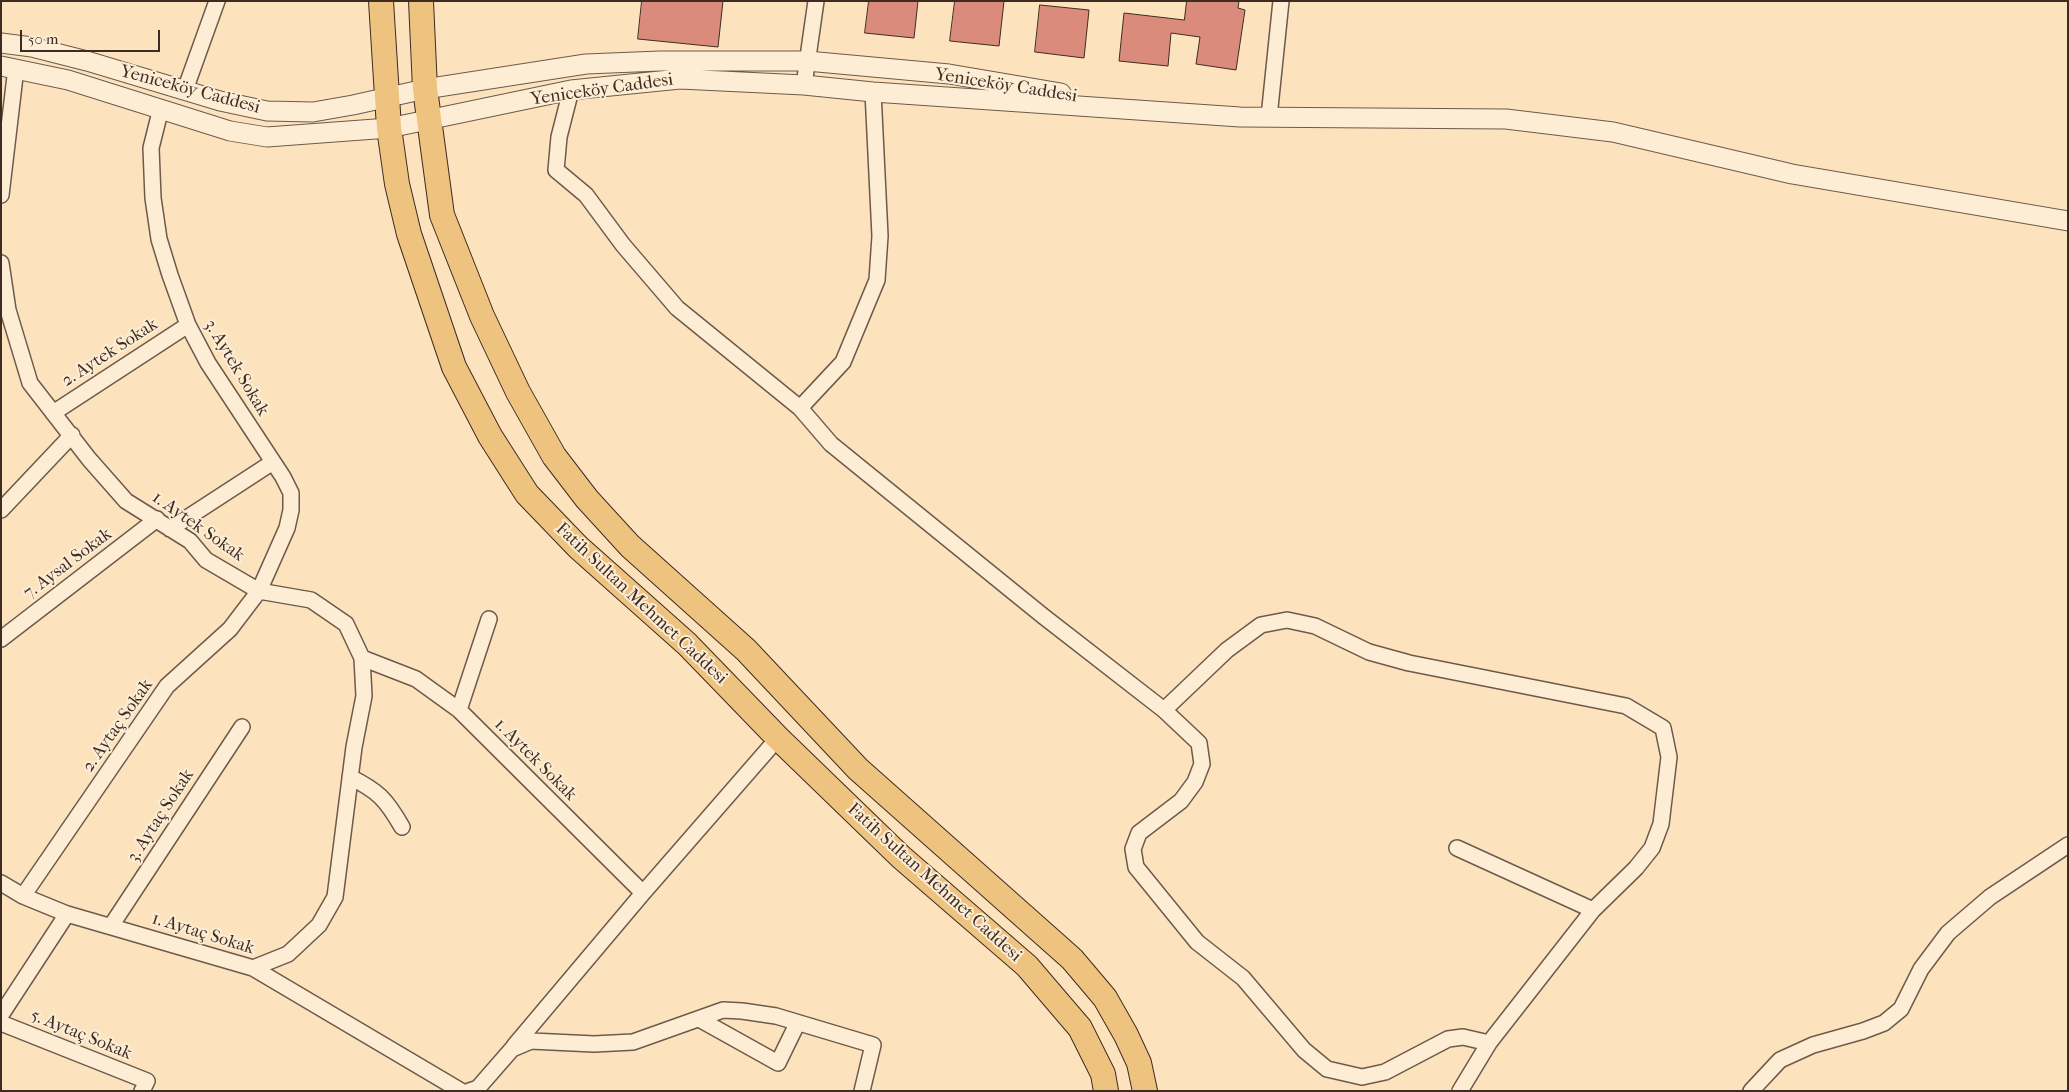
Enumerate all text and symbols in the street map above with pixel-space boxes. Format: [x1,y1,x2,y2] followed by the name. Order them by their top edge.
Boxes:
[22,20,162,52] scale bar
[28,30,58,48] text: 50 m
[118,61,262,119] street label: Yeniceköy Caddesi
[933,64,1079,108] street label: Yeniceköy Caddesi
[529,69,675,111] street label: Yeniceköy Caddesi
[58,314,162,392] street label: 2. Aytek Sokak
[199,316,273,420] street label: 3. Aytek Sokak
[148,487,248,567] street label: 1. Aytek Sokak
[551,519,731,689] street label: Fatih Sultan Mehmet Caddesi
[20,524,116,604] street label: 7. Aysal Sokak
[78,675,158,777] street label: 2. Aytaç Sokak
[489,714,581,806] street label: 1. Aytek Sokak
[123,765,199,867] street label: 3. Aytaç Sokak
[842,799,1026,967] street label: Fatih Sultan Mehmet Caddesi
[149,908,257,960] street label: 1. Aytaç Sokak
[27,1005,135,1065] street label: 5. Aytaç Sokak

